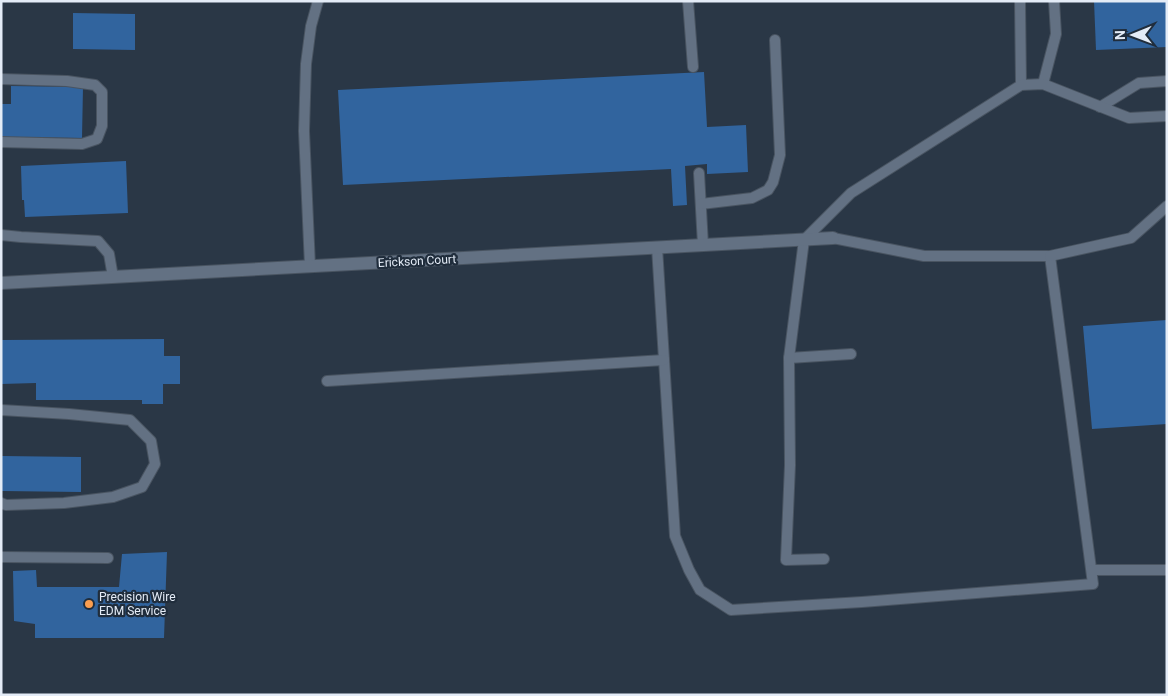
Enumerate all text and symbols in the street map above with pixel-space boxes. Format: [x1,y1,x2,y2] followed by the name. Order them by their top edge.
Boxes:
[1108,10,1158,60] north arrow
[1112,30,1128,40] text: N
[377,252,457,270] street label: Erickson Court
[99,590,176,618] place label: Precision Wire EDM Service
[83,598,95,610] marker: Precision Wire EDM Service

